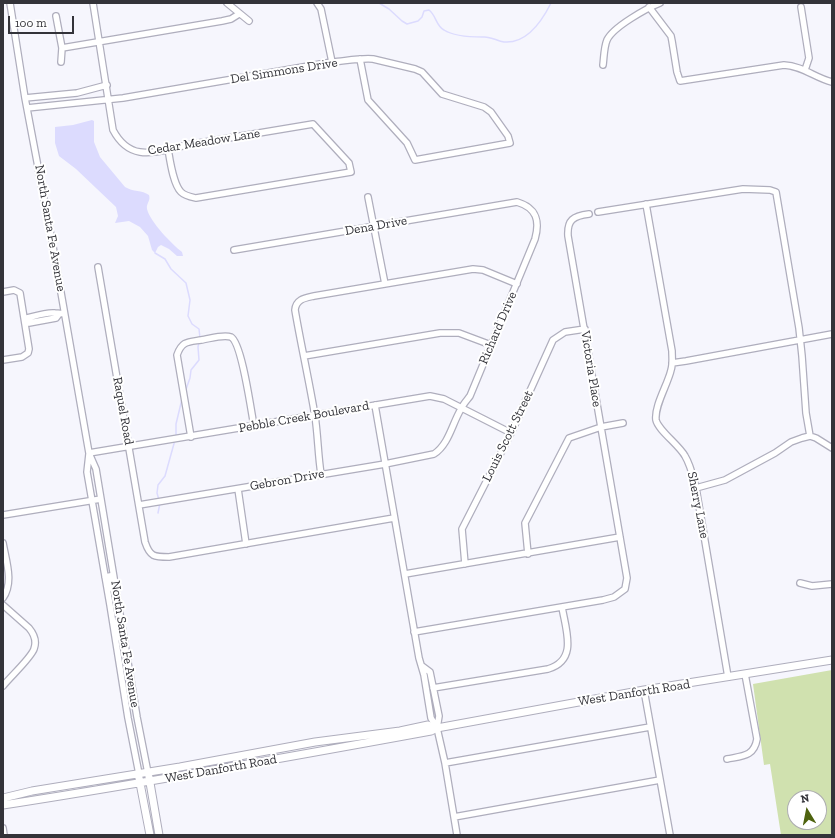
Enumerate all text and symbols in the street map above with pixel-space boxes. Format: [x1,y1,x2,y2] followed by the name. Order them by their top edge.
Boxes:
[10,8,76,34] scale bar
[15,16,47,30] text: 100 m
[229,55,339,87] street label: Del Simmons Drive
[147,125,261,159] street label: Cedar Meadow Lane
[31,163,69,293] street label: North Santa Fe Avenue
[344,213,408,239] street label: Dena Drive
[476,289,520,367] street label: Richard Drive
[577,330,605,408] street label: Victoria Place
[109,376,137,446] street label: Raquel Road
[479,388,537,484] street label: Louis Scott Street
[238,398,370,436] street label: Pebble Creek Boulevard
[249,466,325,494] street label: Gebron Drive
[684,470,712,540] street label: Sherry Lane
[107,579,143,709] street label: North Santa Fe Avenue
[577,676,691,710] street label: West Danforth Road
[164,751,278,787] street label: West Danforth Road
[787,790,827,830] north arrow
[800,792,810,806] text: N

